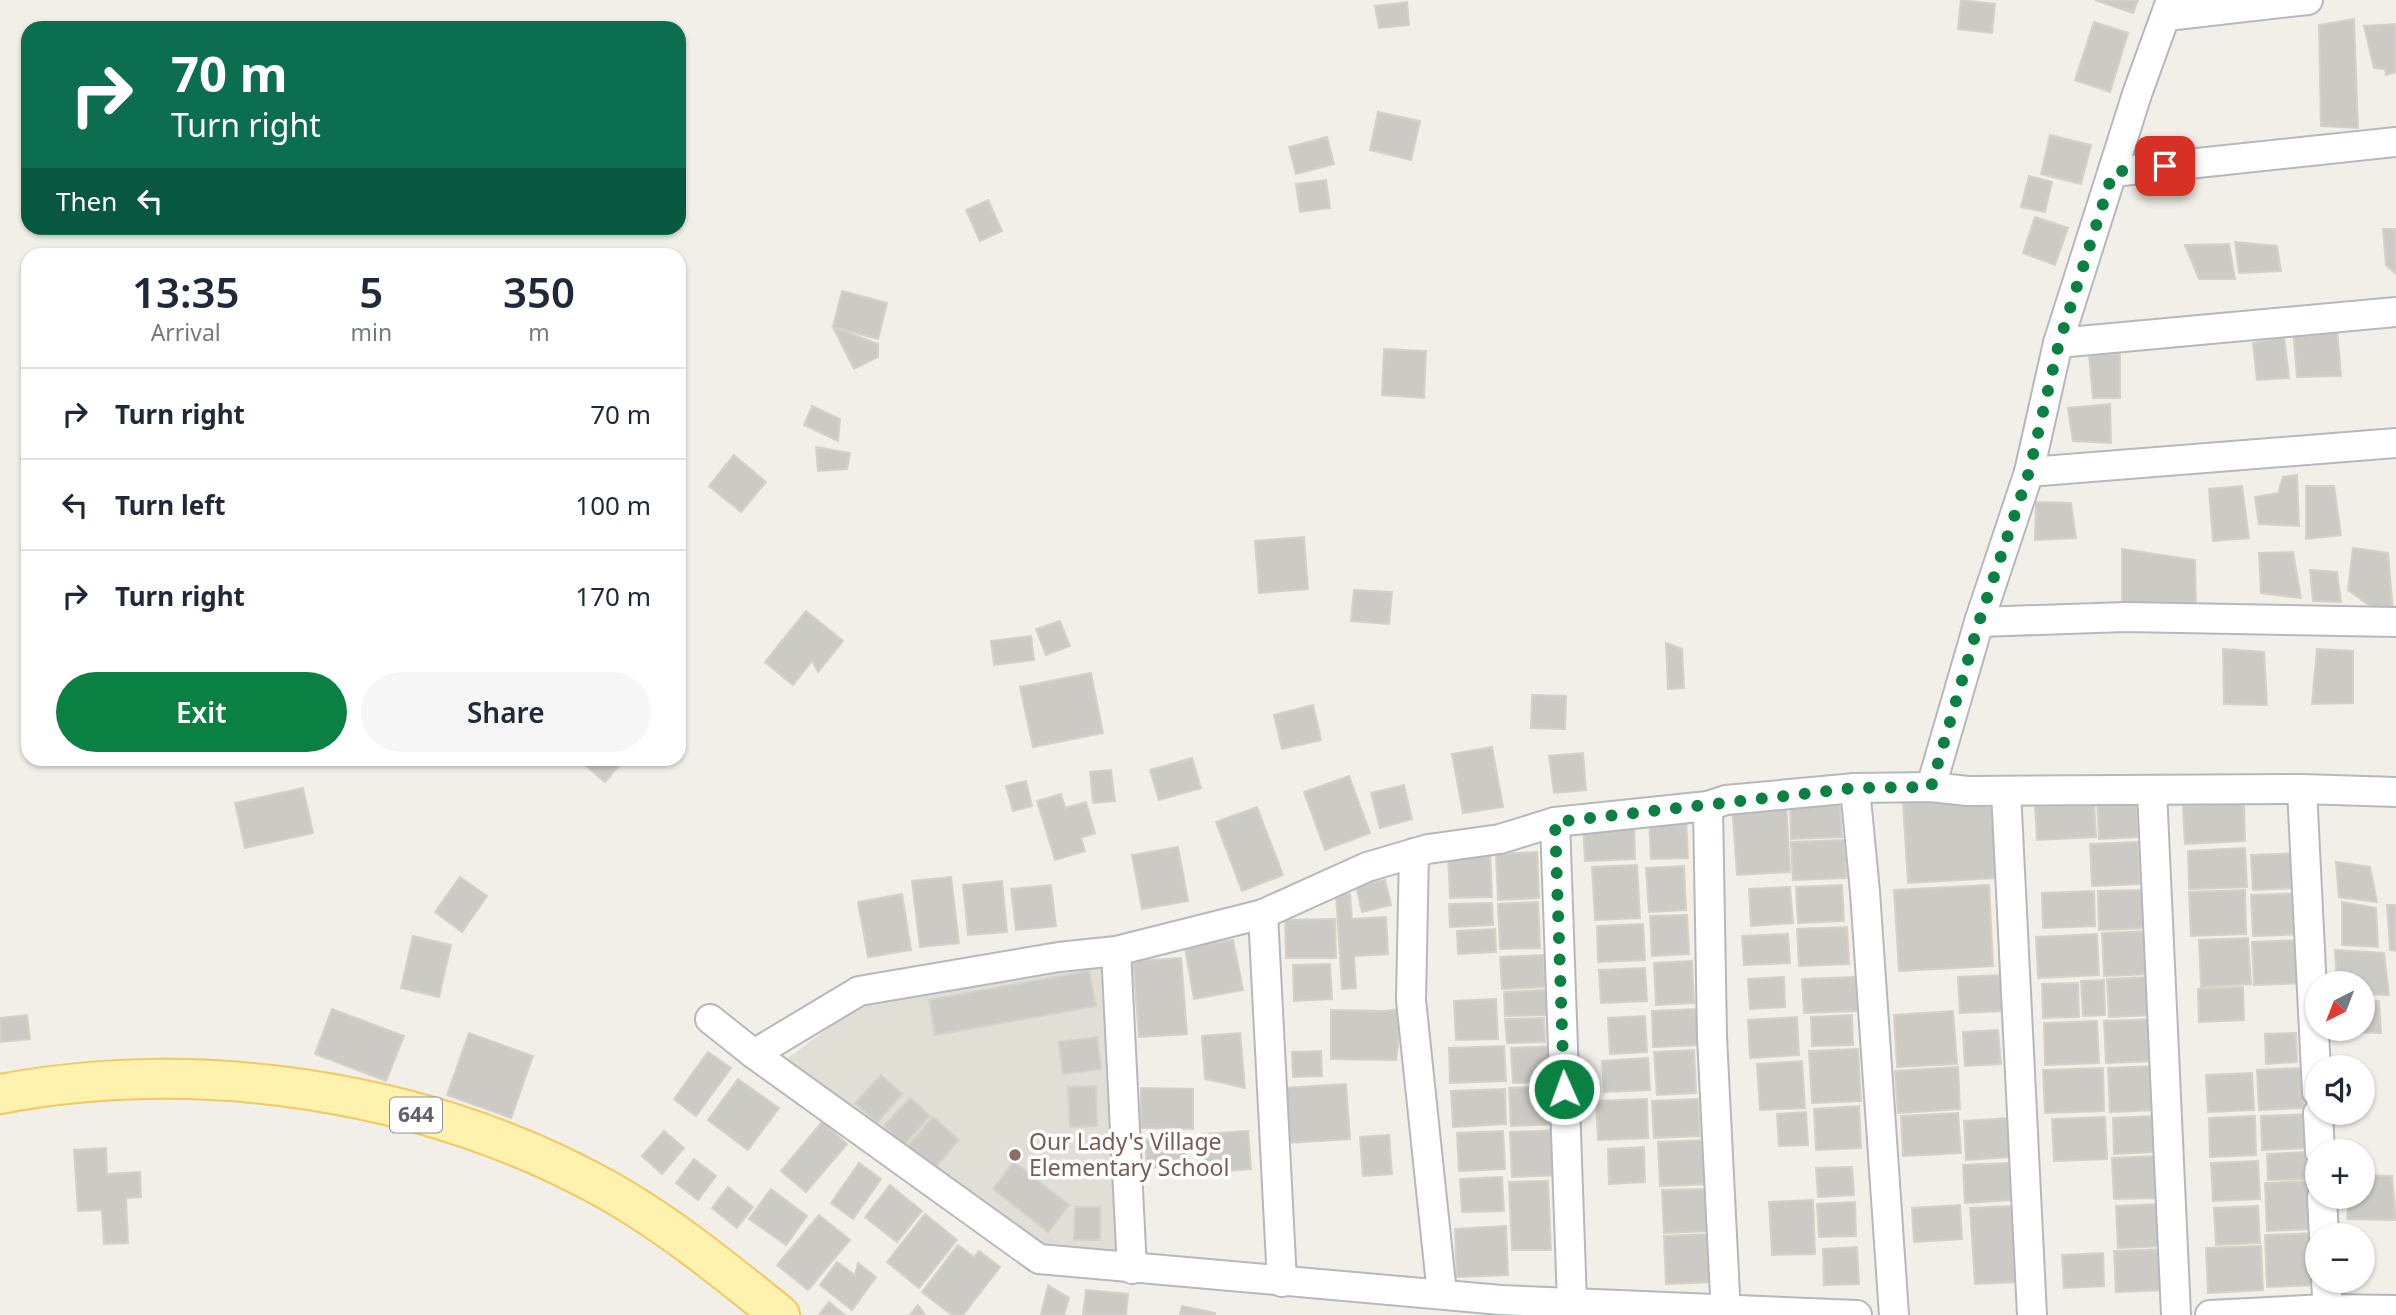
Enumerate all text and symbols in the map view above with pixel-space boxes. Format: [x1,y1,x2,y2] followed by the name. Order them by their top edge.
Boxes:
[171,40,288,106] text: 70 m
[56,49,147,140] icon: right
[171,103,321,146] text: Turn right
[2135,136,2195,196] pin
[2146,147,2184,185] icon: arrive
[131,182,169,220] icon: left
[56,183,117,219] text: Then
[132,263,240,320] text: 13:35
[359,263,383,320] text: 5
[503,263,575,320] text: 350
[151,316,221,348] text: Arrival
[350,316,392,348] text: min
[528,316,550,348] text: m
[56,395,94,433] icon: right
[115,396,245,432] text: Turn right
[590,396,651,432] text: 70 m
[56,486,94,524] icon: left
[115,487,226,523] text: Turn left
[575,487,651,523] text: 100 m
[56,577,94,615] icon: right
[115,578,245,614] text: Turn right
[575,578,651,614] text: 170 m
[56,672,347,752] button: Exit
[361,672,651,752] button: Share
[2305,971,2375,1041] north arrow
[2305,971,2375,1293] map controls
[1527,1052,1601,1126] position arrow
[2305,1055,2375,1125] button: sound
[390,1098,442,1132] road number: 644
[1029,1125,1229,1183] place label: Our Lady's Village Elementary School
[2305,1139,2375,1209] button: +
[1007,1147,1023,1163] marker: Our Lady's Village Elementary School
[2305,1223,2375,1293] button: −

